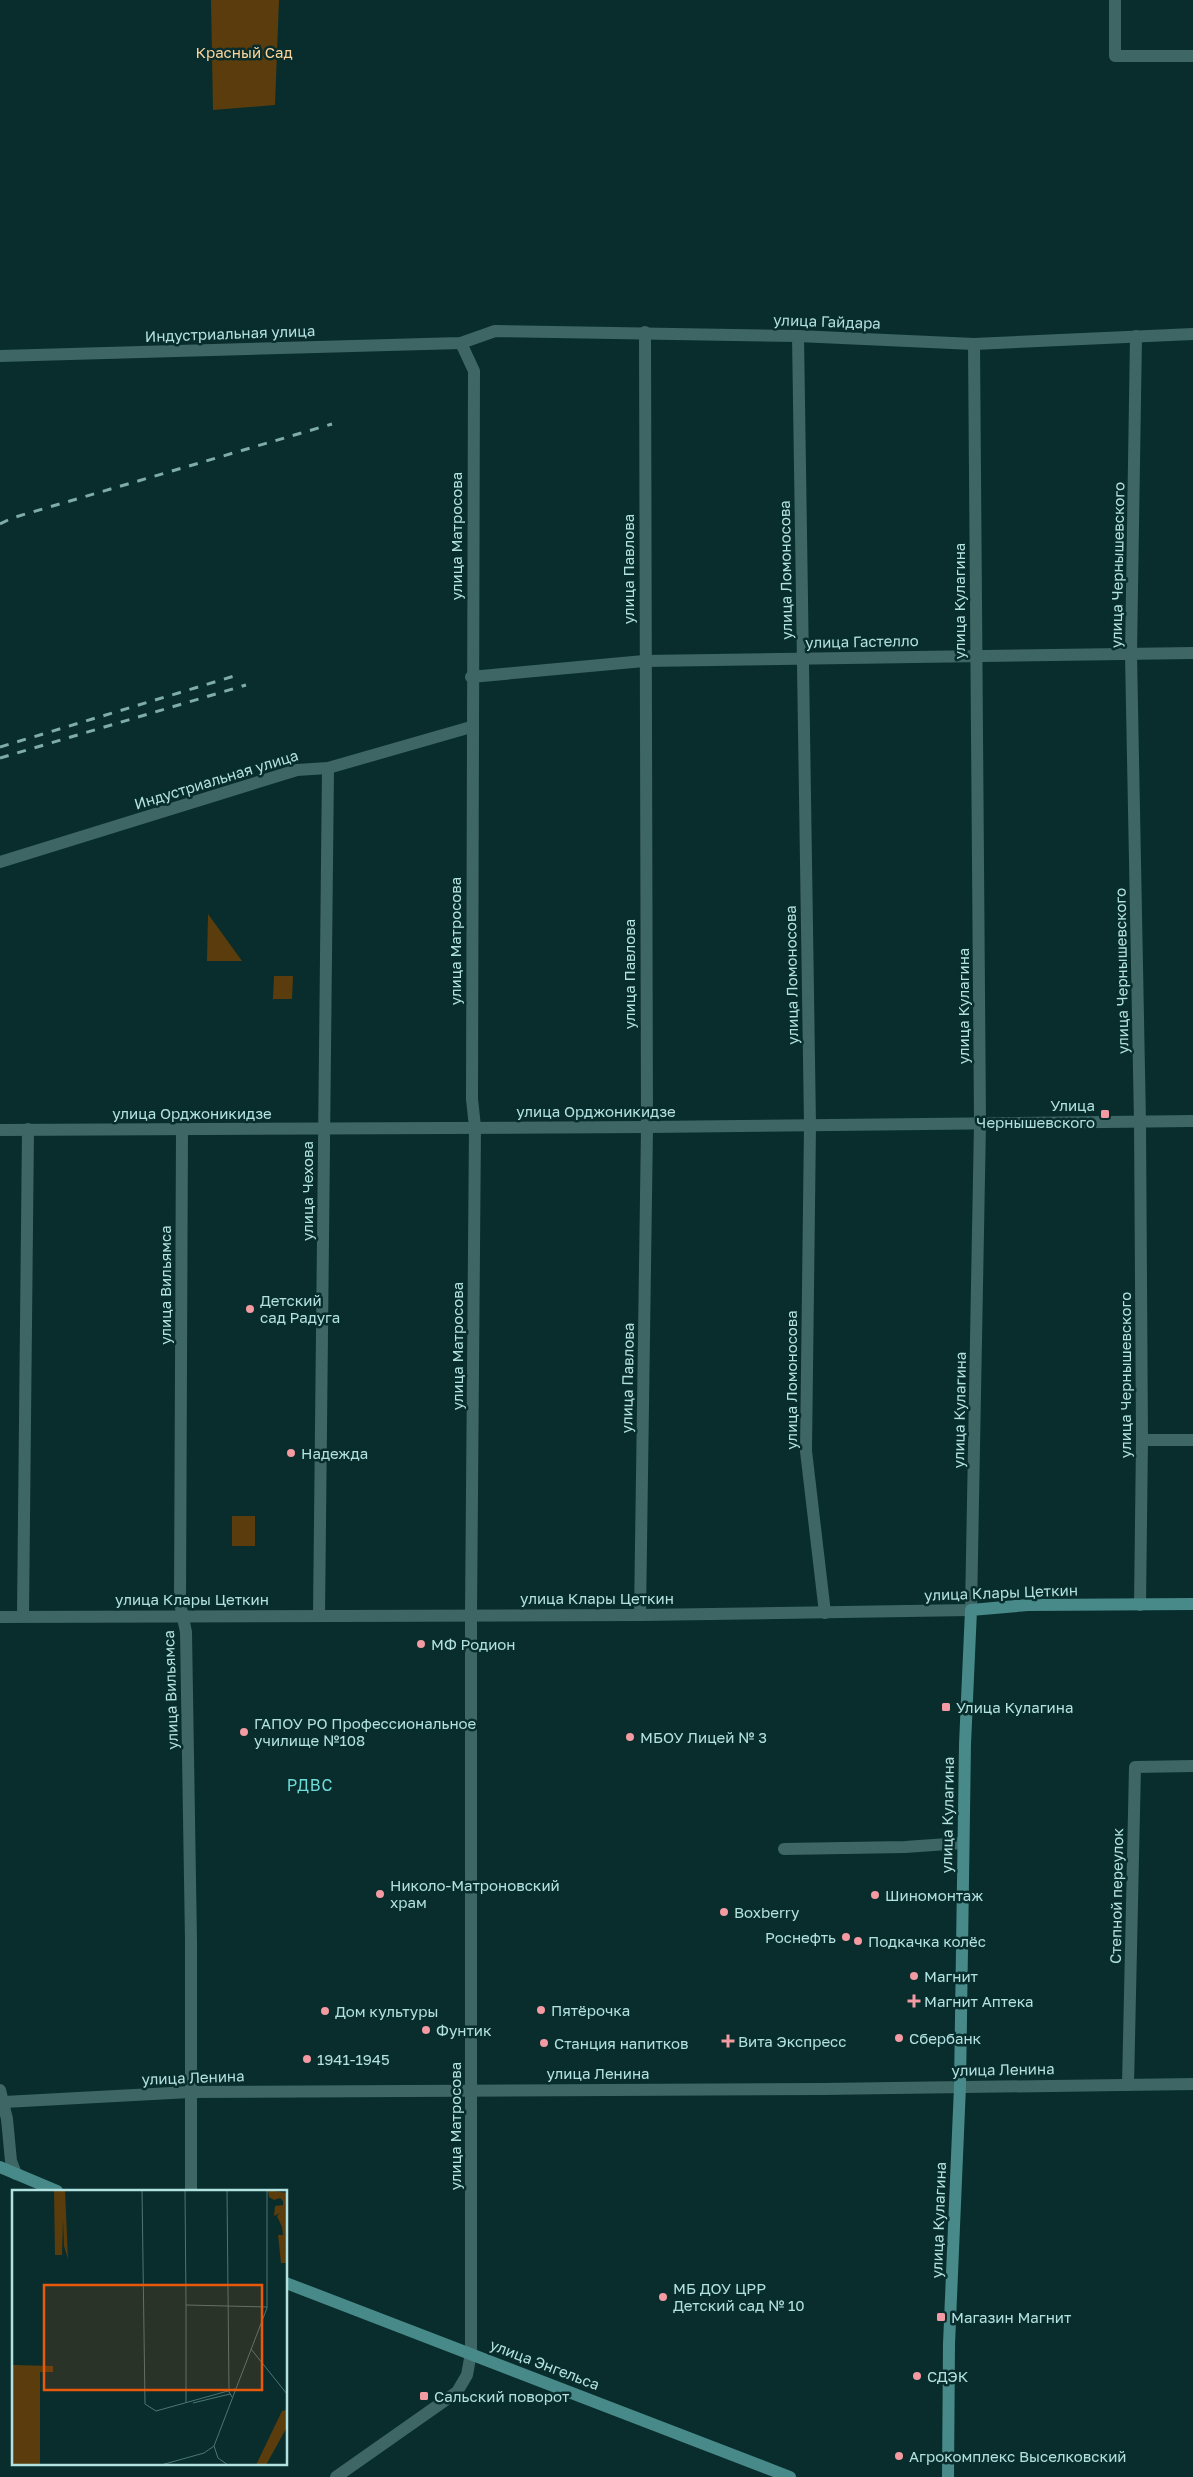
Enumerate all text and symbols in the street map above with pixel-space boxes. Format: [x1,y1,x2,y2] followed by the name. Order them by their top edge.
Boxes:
[195,43,293,61] park label: Красный Сад
[773,310,881,332] street label: улица Гайдара
[144,321,316,345] street label: Индустриальная улица
[447,472,465,600] street label: улица Матросова
[1107,482,1127,648] street label: улица Чернышевского
[775,500,795,640] street label: улица Ломоносова
[619,514,637,624] street label: улица Павлова
[950,543,968,659] street label: улица Кулагина
[805,631,919,651] street label: улица Гастелло
[132,745,300,813] street label: Индустриальная улица
[446,877,464,1005] street label: улица Матросова
[1111,888,1131,1054] street label: улица Чернышевского
[781,905,801,1045] street label: улица Ломоносова
[620,919,638,1029] street label: улица Павлова
[954,948,972,1064] street label: улица Кулагина
[976,1096,1095,1131] place label: Улица Чернышевского
[516,1102,676,1120] street label: улица Орджоникидзе
[112,1104,272,1122] street label: улица Орджоникидзе
[1099,1108,1111,1120] marker: Улица Чернышевского
[298,1141,316,1241] street label: улица Чехова
[156,1225,174,1345] street label: улица Вильямса
[448,1282,466,1410] street label: улица Матросова
[260,1291,340,1326] place label: Детский сад Радуга
[1116,1292,1134,1458] street label: улица Чернышевского
[244,1303,256,1315] marker: Детский сад Радуга
[782,1310,800,1450] street label: улица Ломоносова
[617,1323,637,1433] street label: улица Павлова
[949,1352,969,1468] street label: улица Кулагина
[301,1444,368,1462] place label: Надежда
[285,1447,297,1459] marker: Надежда
[924,1580,1078,1604] street label: улица Клары Цеткин
[520,1589,674,1607] street label: улица Клары Цеткин
[115,1590,269,1608] street label: улица Клары Цеткин
[159,1630,181,1750] street label: улица Вильямса
[431,1635,515,1653] place label: МФ Родион
[415,1638,427,1650] marker: МФ Родион
[956,1698,1073,1716] place label: Улица Кулагина
[940,1701,952,1713] marker: Улица Кулагина
[254,1714,477,1749] place label: ГАПОУ РО Профессиональное училище №108
[238,1726,250,1738] marker: ГАПОУ РО Профессиональное училище №108
[640,1728,767,1746] place label: МБОУ Лицей № 3
[624,1731,636,1743] marker: МБОУ Лицей № 3
[937,1757,957,1873] street label: улица Кулагина
[287,1775,333,1795] district label: РДВС
[1106,1827,1126,1964] street label: Степной переулок
[390,1876,560,1911] place label: Николо-Матроновский храм
[885,1886,983,1904] place label: Шиномонтаж
[374,1888,386,1900] marker: Николо-Матроновский храм
[869,1889,881,1901] marker: Шиномонтаж
[734,1903,800,1921] place label: Boxberry
[718,1906,730,1918] marker: Boxberry
[765,1928,836,1946] place label: Роснефть
[840,1931,852,1943] marker: Роснефть
[868,1932,986,1950] place label: Подкачка колёс
[852,1935,864,1947] marker: Подкачка колёс
[924,1967,979,1985] place label: Магнит
[908,1970,920,1982] marker: Магнит
[924,1992,1034,2010] place label: Магнит Аптека
[908,1995,920,2007] marker: Магнит Аптека
[551,2001,630,2019] place label: Пятёрочка
[335,2002,438,2020] place label: Дом культуры
[535,2004,547,2016] marker: Пятёрочка
[319,2005,331,2017] marker: Дом культуры
[436,2021,492,2039] place label: Фунтик
[420,2024,432,2036] marker: Фунтик
[909,2029,982,2047] place label: Сбербанк
[738,2032,846,2050] place label: Вита Экспресс
[893,2032,905,2044] marker: Сбербанк
[554,2034,689,2052] place label: Станция напитков
[722,2035,734,2047] marker: Вита Экспресс
[538,2037,550,2049] marker: Станция напитков
[317,2050,390,2068] place label: 1941-1945
[301,2053,313,2065] marker: 1941-1945
[951,2059,1055,2079] street label: улица Ленина
[446,2062,464,2190] street label: улица Матросова
[546,2064,650,2082] street label: улица Ленина
[141,2066,245,2088] street label: улица Ленина
[927,2161,949,2279] street label: улица Кулагина
[12,2190,288,2464] inset map
[673,2279,805,2314] place label: МБ ДОУ ЦРР Детский сад № 10
[657,2291,669,2303] marker: МБ ДОУ ЦРР Детский сад № 10
[951,2308,1072,2326] place label: Магазин Магнит
[935,2311,947,2323] marker: Магазин Магнит
[488,2335,602,2393] street label: улица Энгельса
[927,2367,969,2385] place label: СДЭК
[911,2370,923,2382] marker: СДЭК
[434,2387,570,2405] place label: Сальский поворот
[418,2390,430,2402] marker: Сальский поворот
[909,2447,1126,2465] place label: Агрокомплекс Выселковский
[893,2450,905,2462] marker: Агрокомплекс Выселковский

